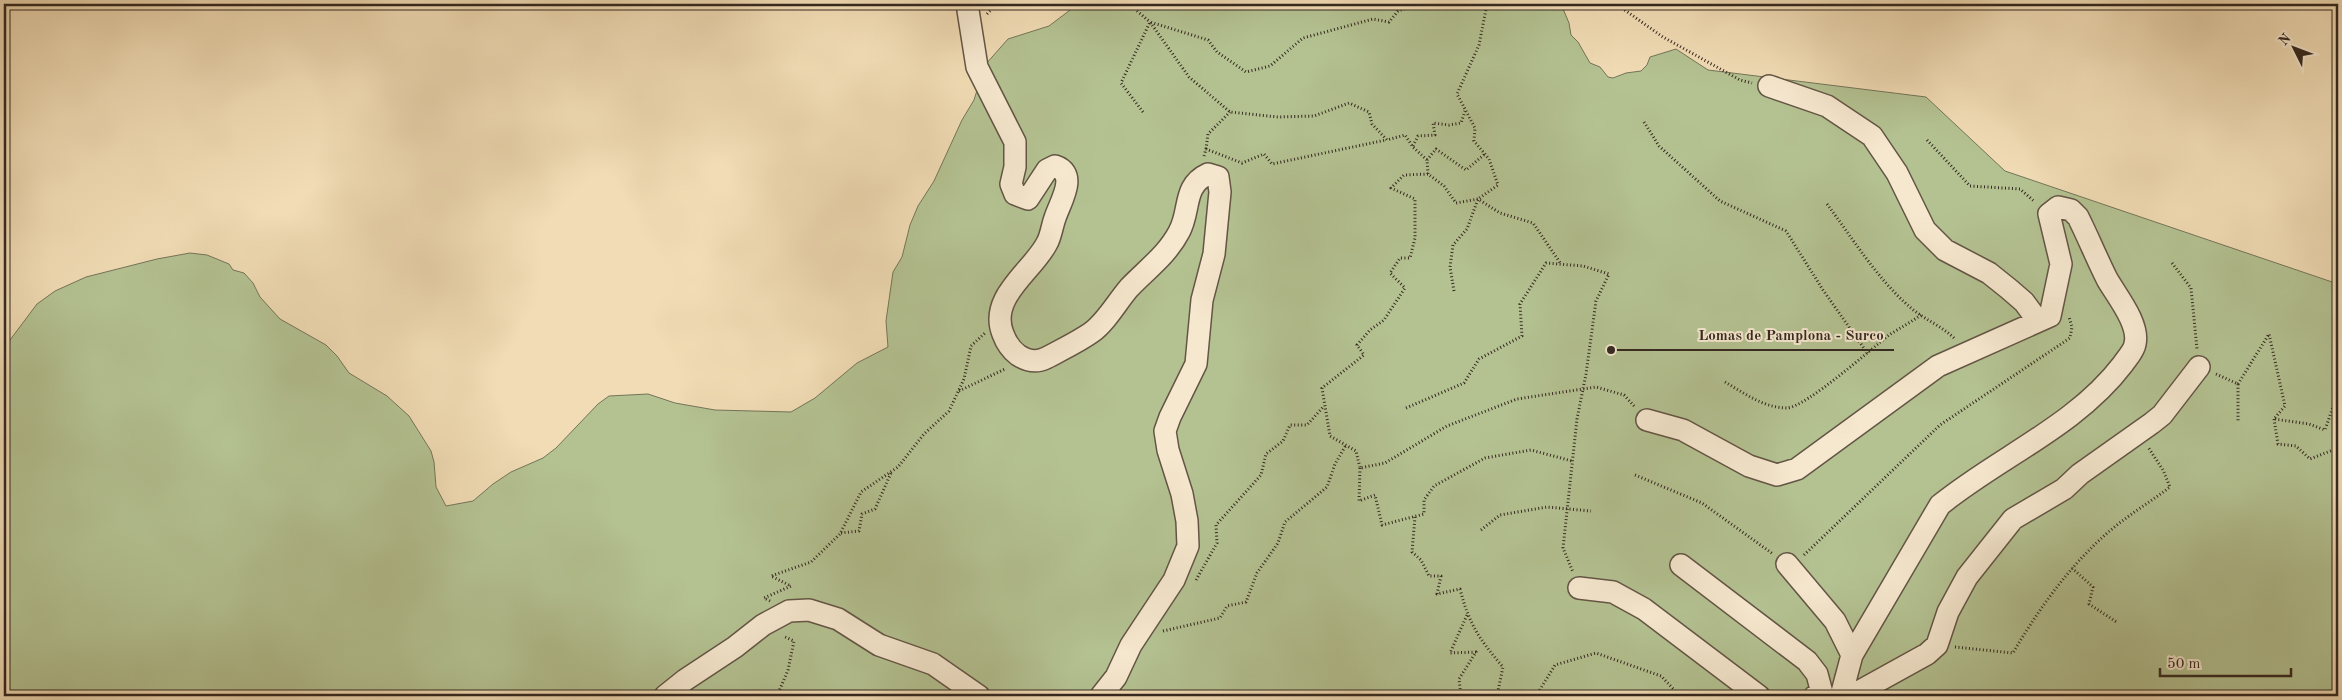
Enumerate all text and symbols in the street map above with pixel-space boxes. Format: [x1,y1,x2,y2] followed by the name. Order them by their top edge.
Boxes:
[2270,22,2320,72] north arrow
[2276,31,2294,49] text: N
[1688,320,1894,350] callout: Lomas de Pamplona - Surco
[1698,329,1884,344] text: Lomas de Pamplona - Surco
[2160,645,2291,677] scale bar
[2167,657,2201,672] text: 50 m

